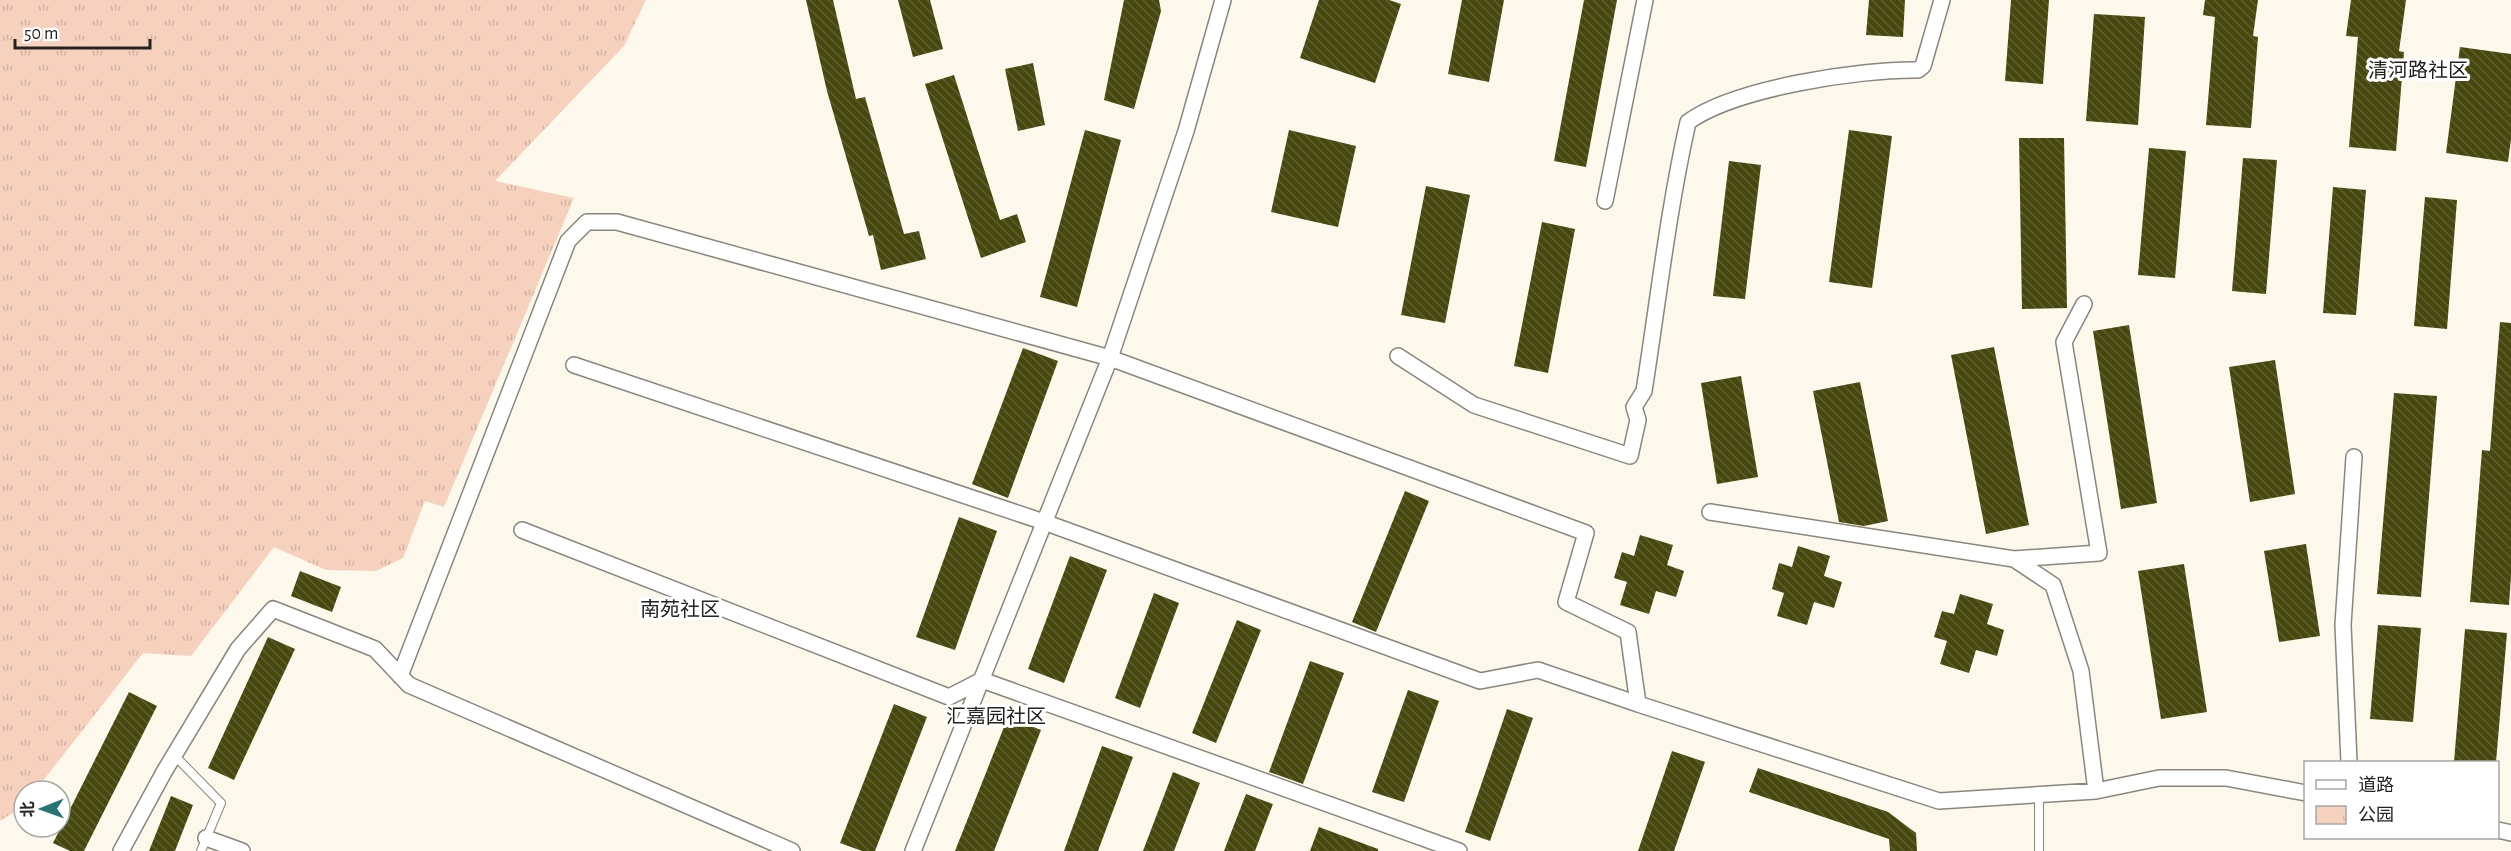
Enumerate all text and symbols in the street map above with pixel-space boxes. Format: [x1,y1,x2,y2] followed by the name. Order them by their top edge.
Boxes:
[15,12,150,50] scale bar
[24,25,58,43] text: 50 m
[2368,60,2468,81] district label: 清河路社区
[640,599,720,620] district label: 南苑社区
[946,706,1046,727] district label: 汇嘉园社区
[2304,761,2499,839] legend
[2358,775,2394,795] text: 道路
[12,779,72,839] north arrow
[19,801,36,817] text: 北
[2358,806,2394,825] text: 公园

